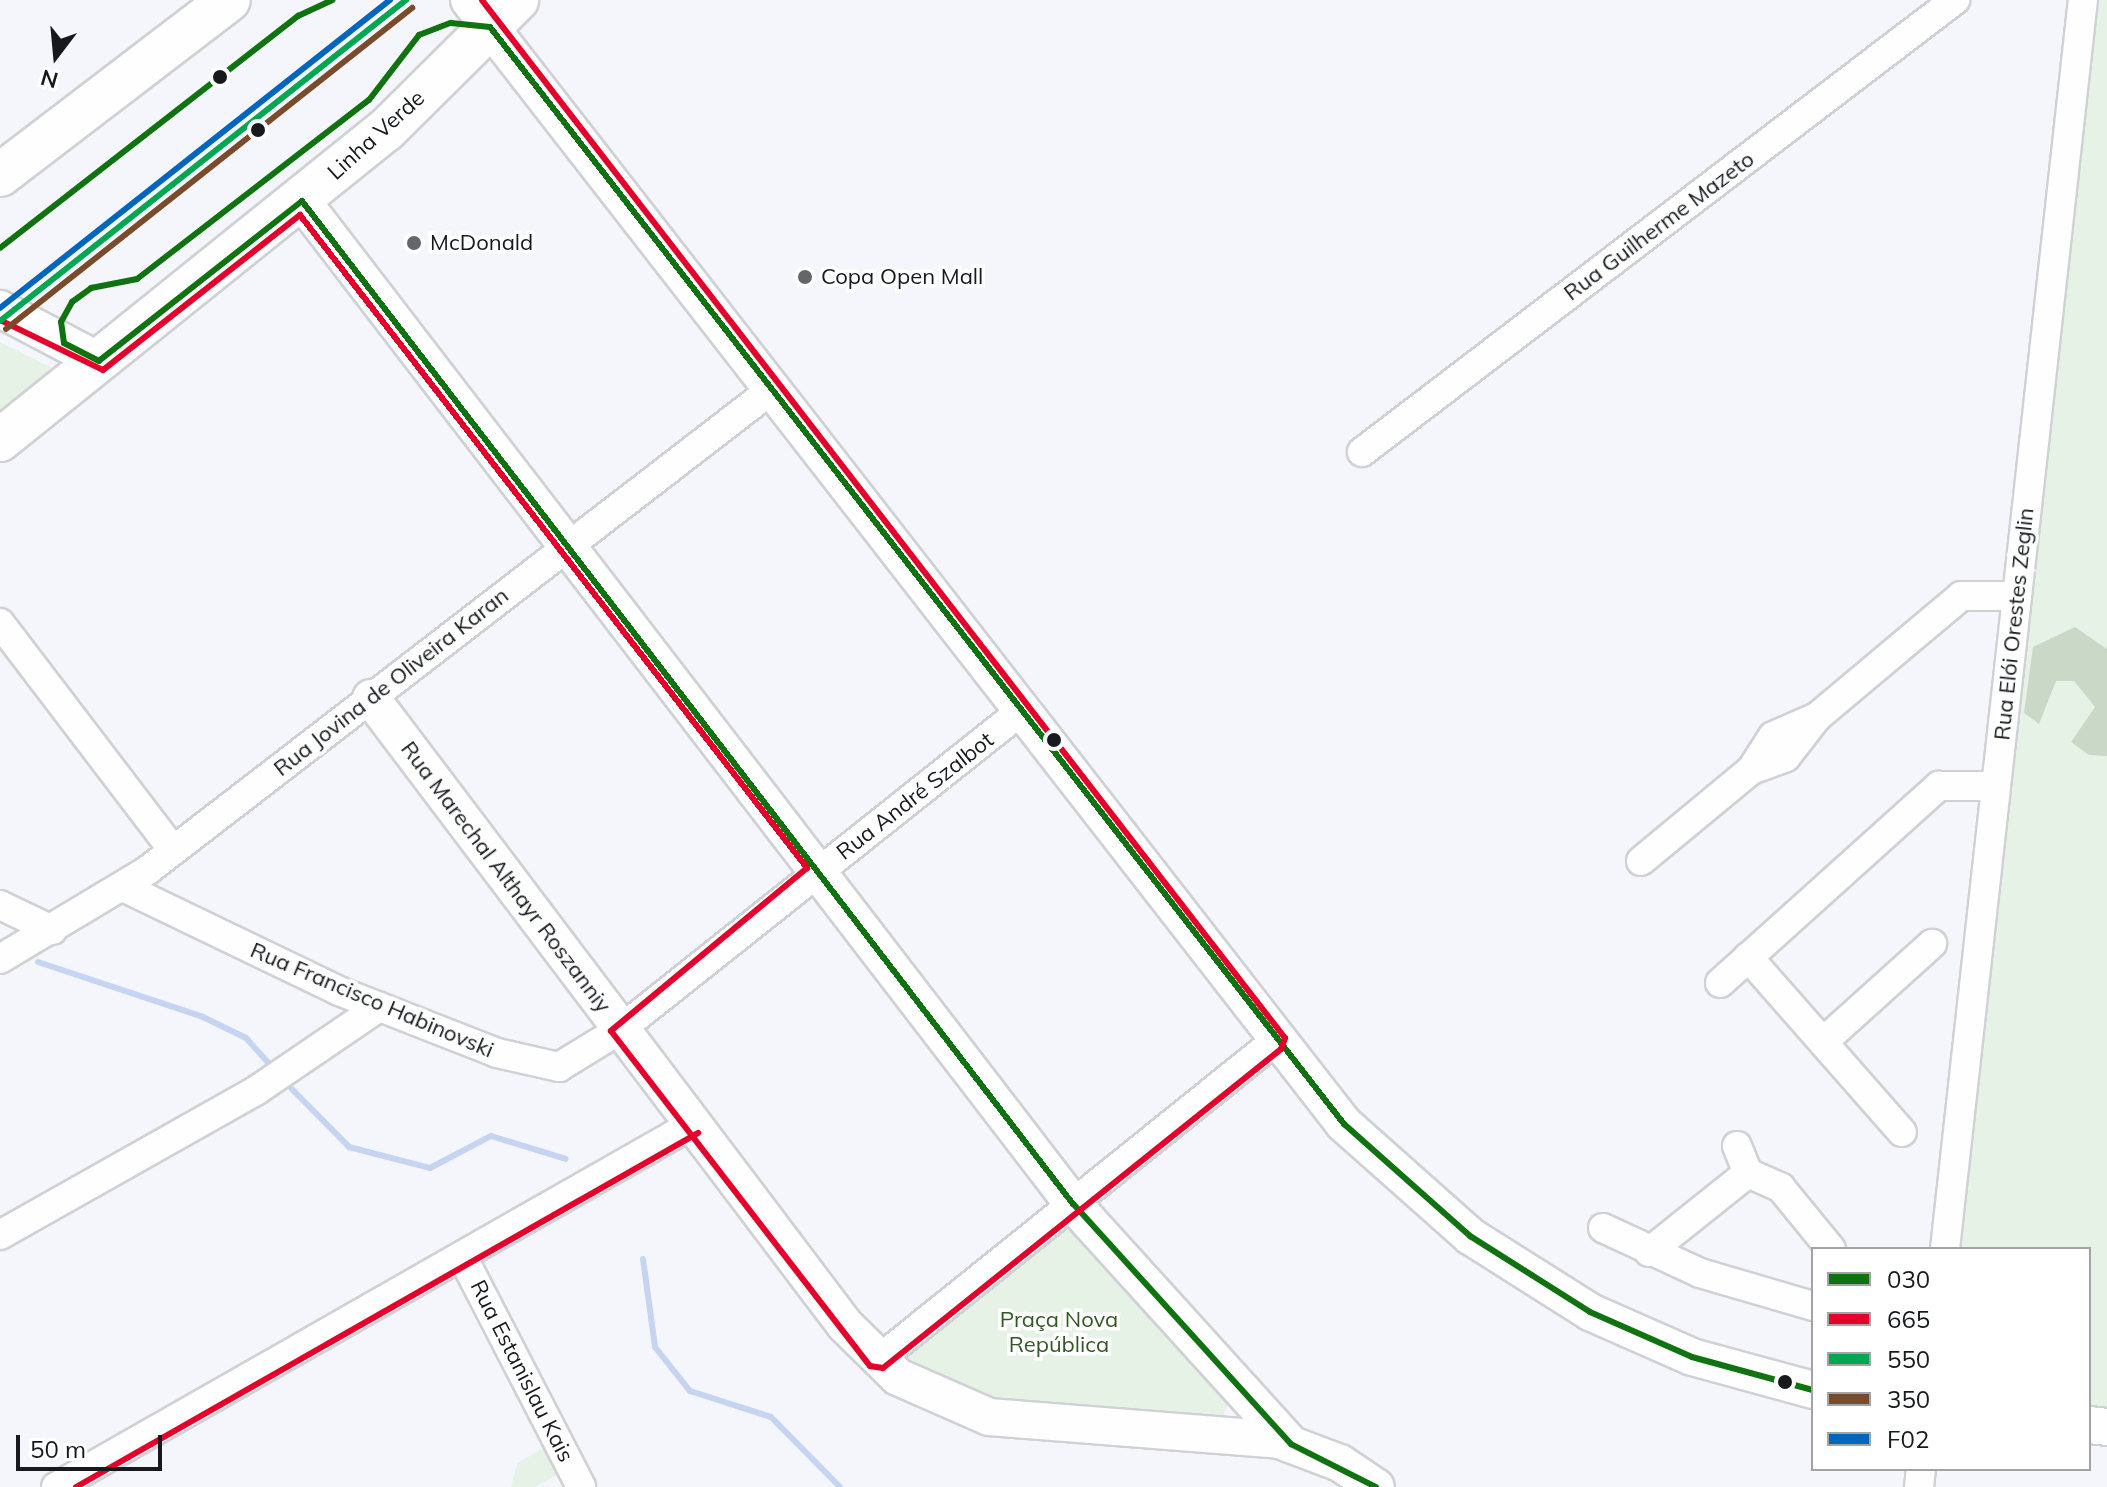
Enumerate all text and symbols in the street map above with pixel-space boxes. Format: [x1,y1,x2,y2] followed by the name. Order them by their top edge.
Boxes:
[16,16,96,96] north arrow
[38,63,61,95] text: N
[212,69,228,85] unlabelled marker
[322,85,430,185] street label: Linha Verde
[250,122,266,138] unlabelled marker
[1559,146,1759,306] street label: Rua Guilherme Mazeto
[430,230,533,256] place label: McDonald
[405,234,423,252] marker: McDonald
[821,264,983,290] place label: Copa Open Mall
[796,268,814,286] marker: Copa Open Mall
[1989,506,2039,742] street label: Rua Elói Orestes Zeglin
[269,582,513,782] street label: Rua Jovina de Oliveira Karan
[831,727,999,865] street label: Rua André Szalbot
[1046,732,1062,748] unlabelled marker
[395,736,617,1018] street label: Rua Marechal Althayr Roszanniy
[246,937,498,1063] street label: Rua Francisco Habinovski
[1811,1247,2091,1471] legend
[1887,1264,1930,1294] text: 030
[465,1276,579,1466] street label: Rua Estanislau Kais
[1887,1304,1930,1334] text: 665
[1000,1306,1118,1358] park label: Praça Nova República
[1887,1344,1930,1374] text: 550
[1777,1374,1793,1390] unlabelled marker
[1887,1384,1930,1414] text: 350
[20,1419,166,1469] scale bar
[1887,1424,1929,1454] text: F02
[30,1434,86,1464] text: 50 m

